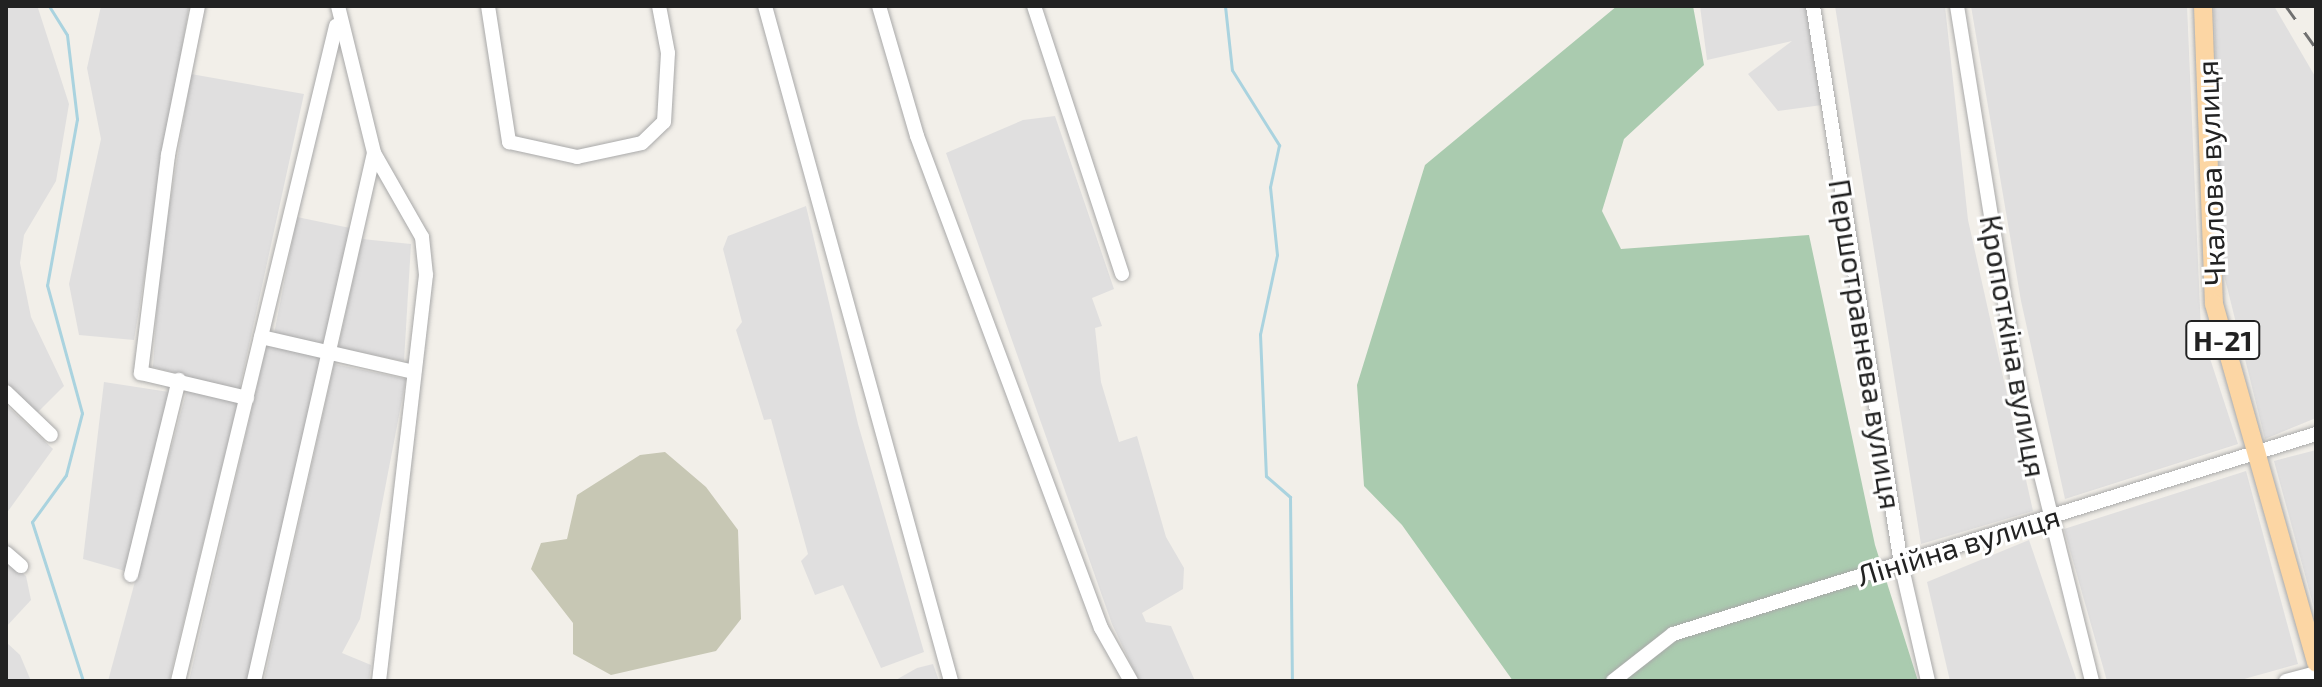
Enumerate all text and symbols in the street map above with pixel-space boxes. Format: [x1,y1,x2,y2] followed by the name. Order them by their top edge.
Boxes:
[2188,60,2232,286] street label: Чкалова вулиця
[1822,176,1910,512] street label: Першотравнева вулиця
[1973,212,2055,480] street label: Кропоткіна вулиця
[2185,316,2261,364] road number: Н-21
[1852,497,2064,593] street label: Лінійна вулиця

